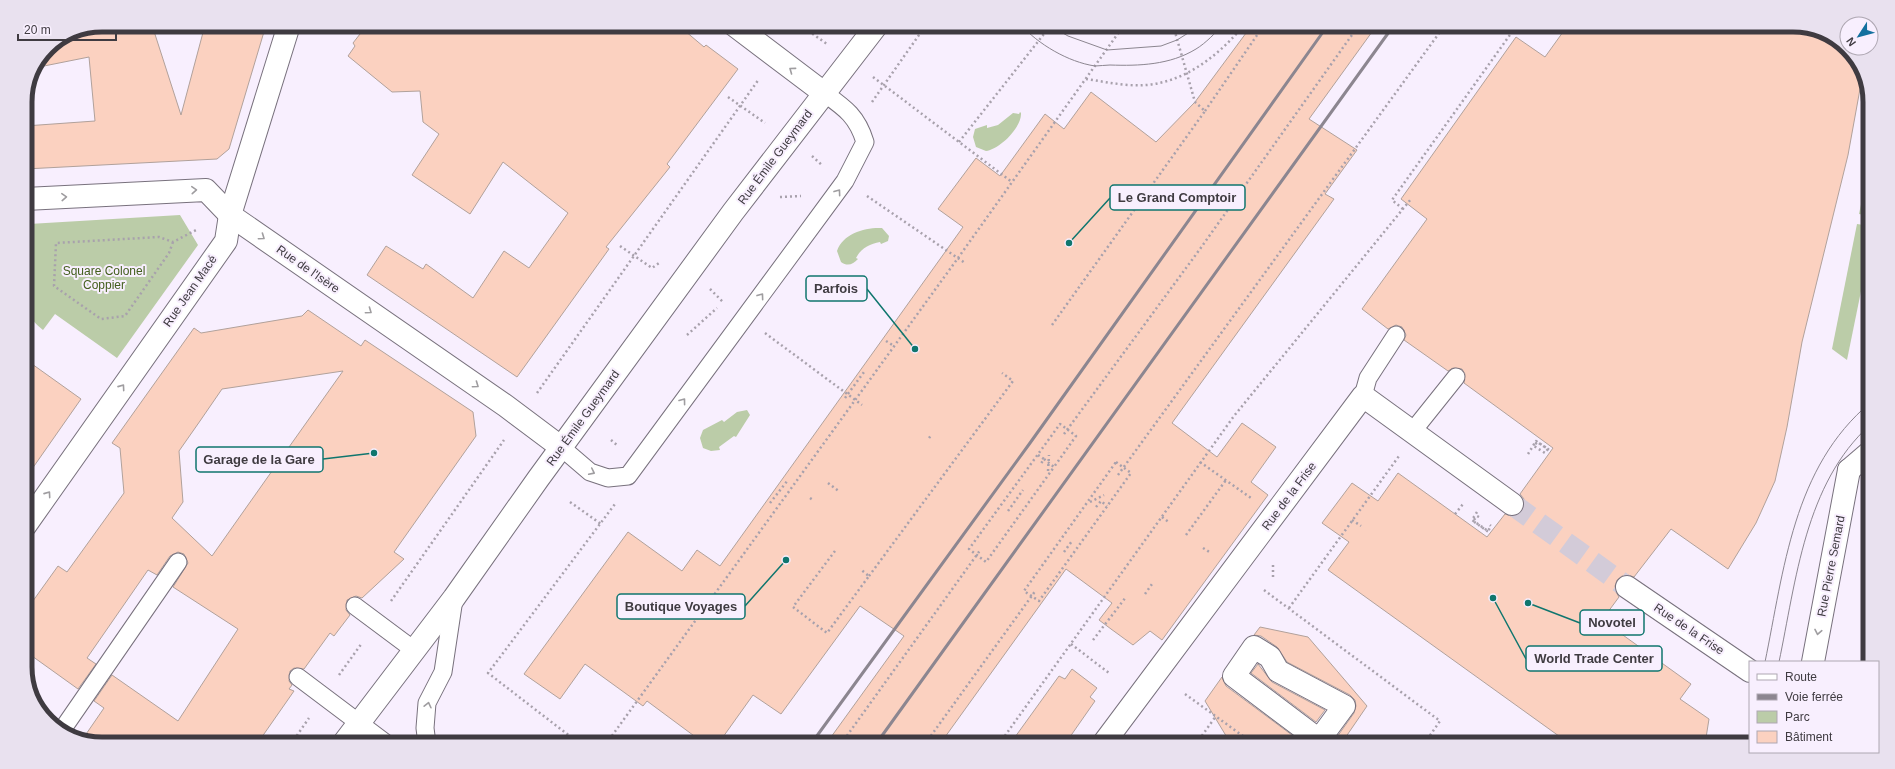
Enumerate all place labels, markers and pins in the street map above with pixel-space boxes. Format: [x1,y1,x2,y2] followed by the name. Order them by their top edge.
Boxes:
[1110,185,1245,210] callout: Le Grand Comptoir
[806,276,867,301] callout: Parfois
[196,447,323,472] callout: Garage de la Gare
[617,594,745,619] callout: Boutique Voyages
[1580,610,1644,635] callout: Novotel
[1526,646,1662,671] callout: World Trade Center

